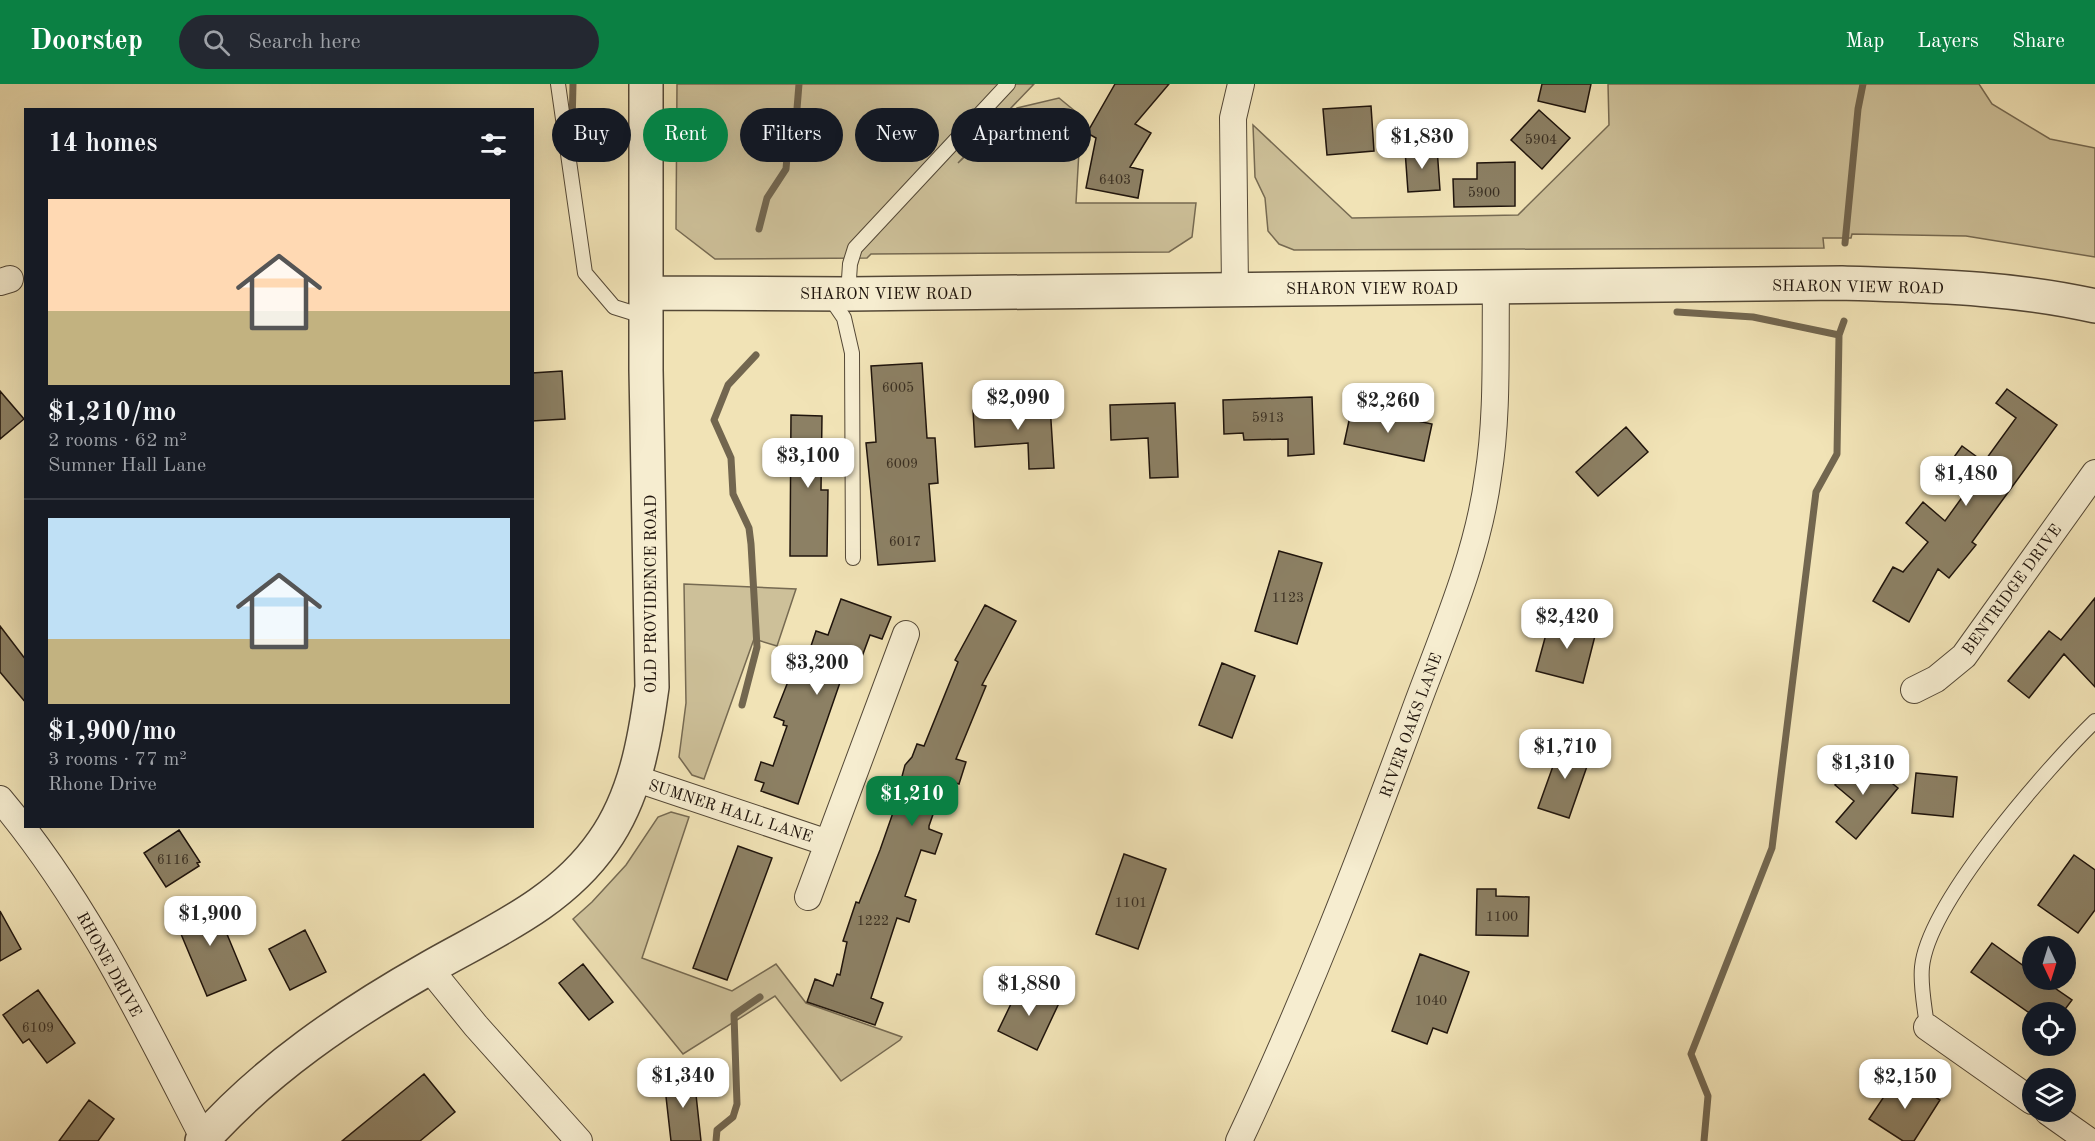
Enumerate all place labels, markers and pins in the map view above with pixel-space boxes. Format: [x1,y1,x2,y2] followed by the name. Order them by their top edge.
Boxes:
[1373,119,1471,170] pin: $1,830
[969,380,1067,431] pin: $2,090
[1339,383,1437,434] pin: $2,260
[759,438,857,489] pin: $3,100
[1917,456,2015,507] pin: $1,480
[1518,599,1616,650] pin: $2,420
[768,645,866,696] pin: $3,200
[1516,729,1614,780] pin: $1,710
[1814,745,1912,796] pin: $1,310
[863,776,961,827] pin: $1,210
[161,896,259,947] pin: $1,900
[980,966,1078,1017] pin: $1,880
[634,1058,732,1109] pin: $1,340
[1856,1059,1954,1110] pin: $2,150

